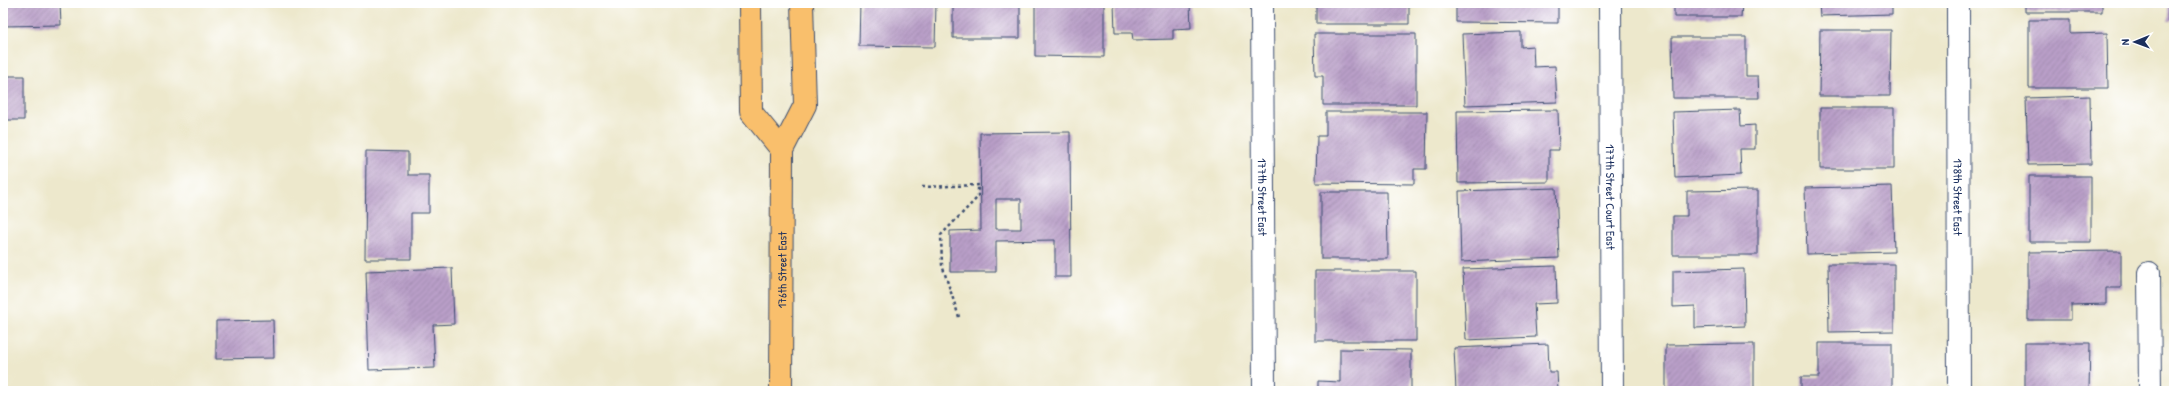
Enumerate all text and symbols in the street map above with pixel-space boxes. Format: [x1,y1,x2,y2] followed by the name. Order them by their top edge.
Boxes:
[2115,22,2155,62] north arrow
[2118,39,2132,45] text: N
[1602,144,1620,251] street label: 177th Street Court East
[1254,158,1272,237] street label: 177th Street East
[1950,158,1967,236] street label: 178th Street East
[773,231,790,308] street label: 176th Street East

